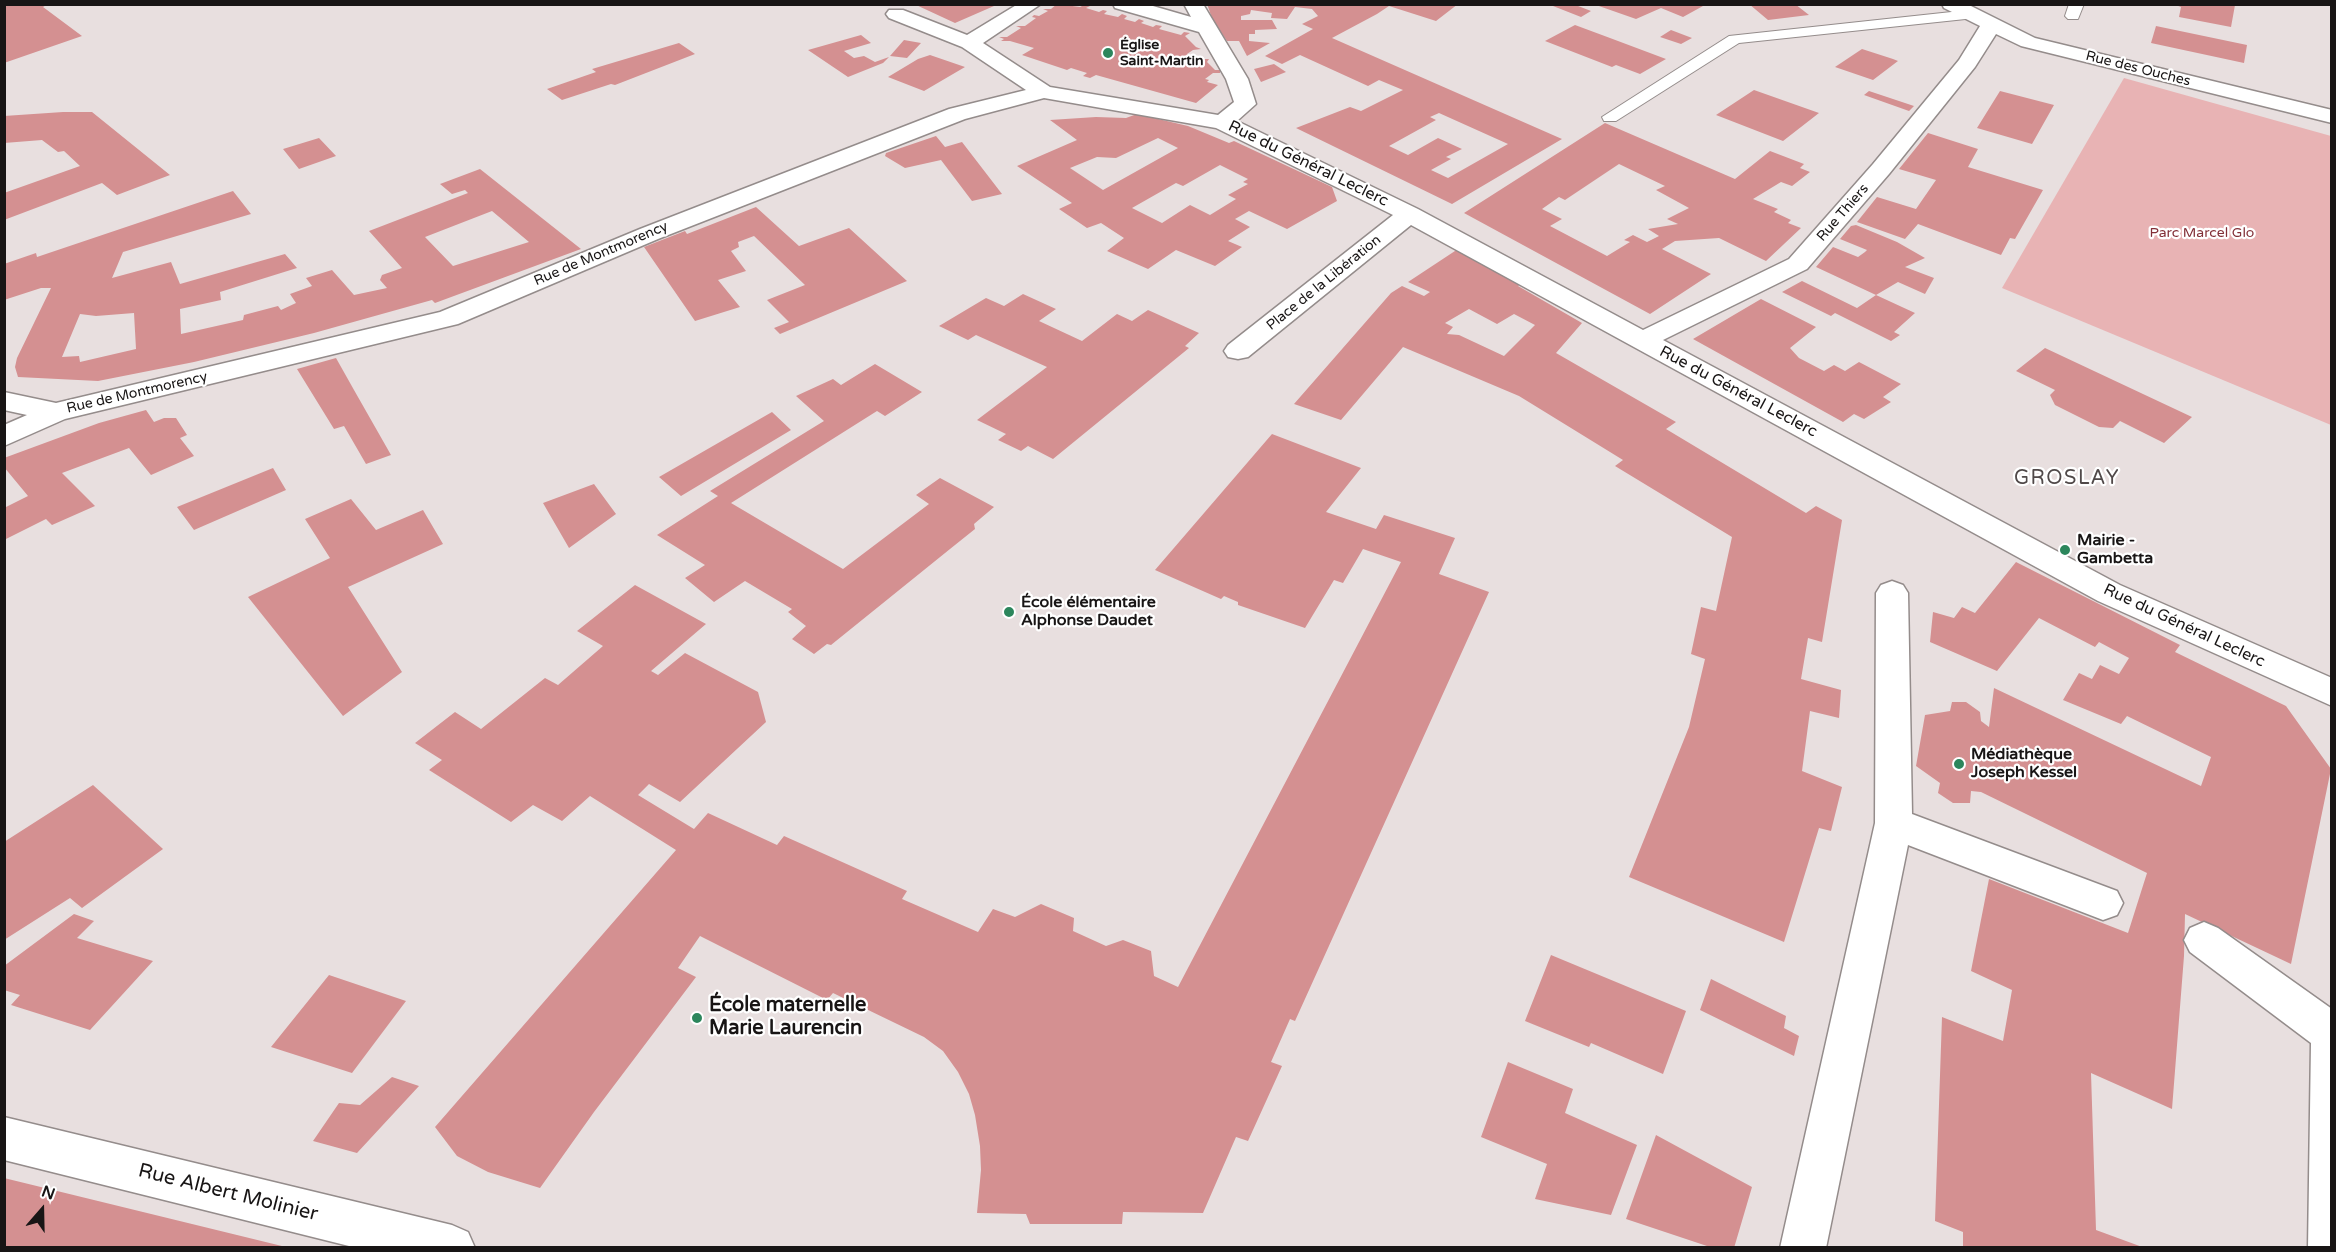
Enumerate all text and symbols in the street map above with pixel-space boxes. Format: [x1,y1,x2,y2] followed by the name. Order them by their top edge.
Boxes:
[1120,37,1204,70] place label: Église Saint-Martin
[1101,46,1115,60] marker: Église Saint-Martin
[2084,48,2192,90] street label: Rue des Ouches
[1225,117,1391,211] street label: Rue du Général Leclerc
[1814,181,1872,245] street label: Rue Thiers
[531,218,671,290] street label: Rue de Montmorency
[2150,225,2254,241] park label: Parc Marcel Glo
[1263,232,1385,334] street label: Place de la Libération
[1656,342,1820,442] street label: Rue du Général Leclerc
[65,369,209,417] street label: Rue de Montmorency
[2014,467,2120,491] district label: GROSLAY
[2077,531,2153,569] place label: Mairie - Gambetta
[2058,543,2072,557] marker: Mairie - Gambetta
[2100,580,2268,672] street label: Rue du Général Leclerc
[1021,593,1156,631] place label: École élémentaire Alphonse Daudet
[1002,605,1016,619] marker: École élémentaire Alphonse Daudet
[1971,745,2077,783] place label: Médiathèque Joseph Kessel
[1952,757,1966,771] marker: Médiathèque Joseph Kessel
[709,994,866,1041] place label: École maternelle Marie Laurencin
[690,1011,704,1025] marker: École maternelle Marie Laurencin
[136,1159,320,1227] street label: Rue Albert Molinier
[12,1180,72,1240] north arrow
[39,1181,58,1205] text: N

